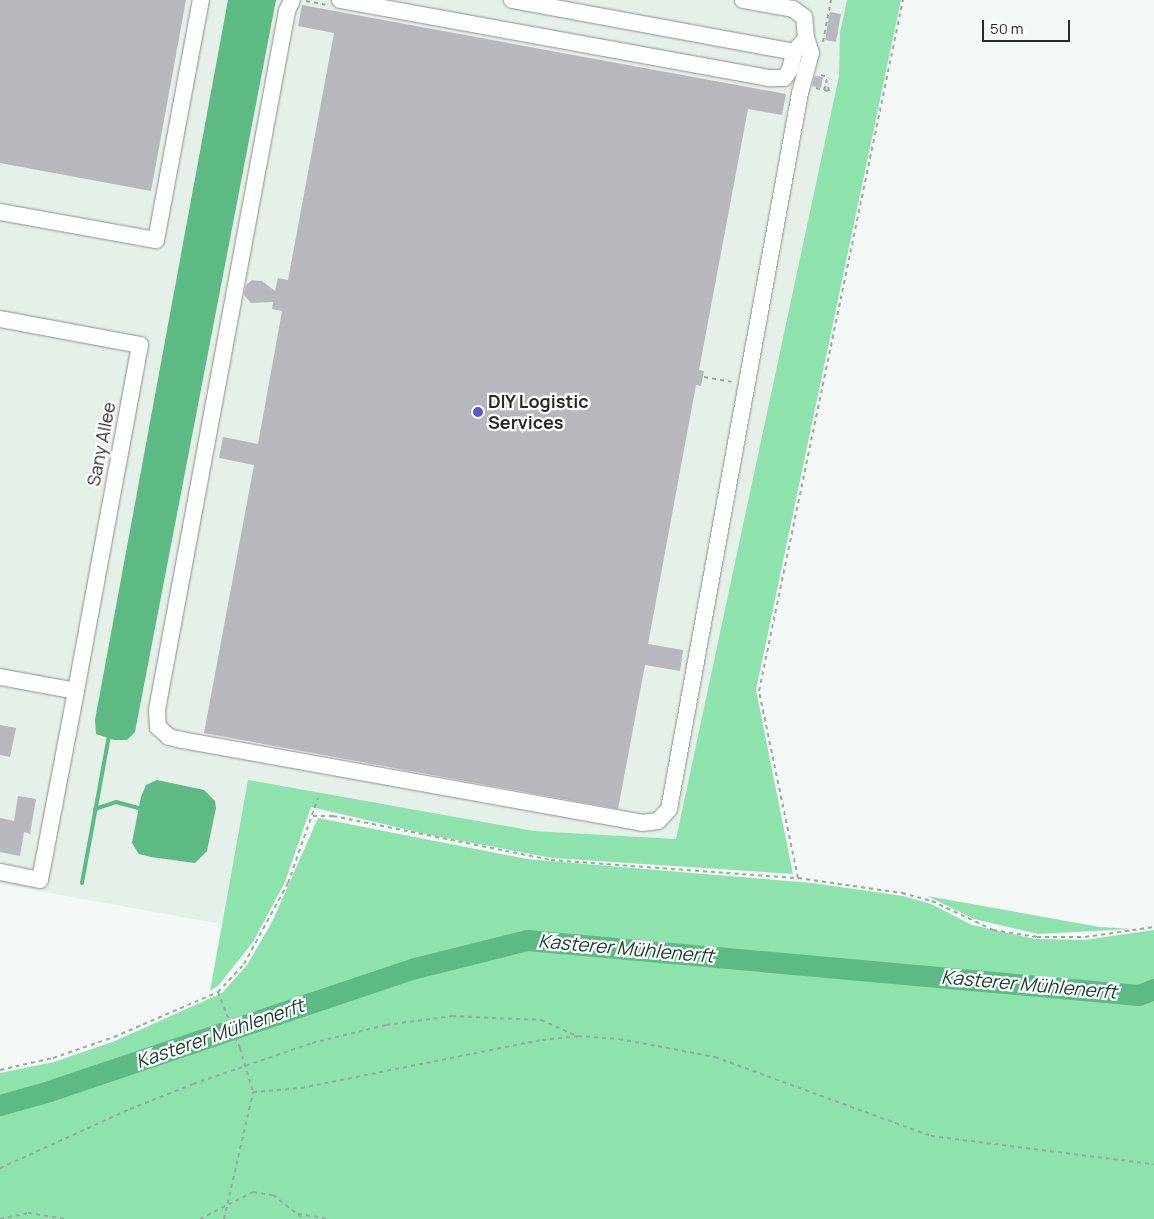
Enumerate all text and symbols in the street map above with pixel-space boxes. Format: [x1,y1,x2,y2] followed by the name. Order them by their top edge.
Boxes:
[984,10,1072,42] scale bar
[990,18,1024,39] text: 50 m
[488,391,589,434] place label: DIY Logistic Services
[82,400,120,488] street label: Sany Allee
[472,406,484,418] marker: DIY Logistic Services
[537,930,715,968] water label: Kasterer Mühlenerft
[940,966,1118,1004] water label: Kasterer Mühlenerft
[133,995,307,1073] water label: Kasterer Mühlenerft

